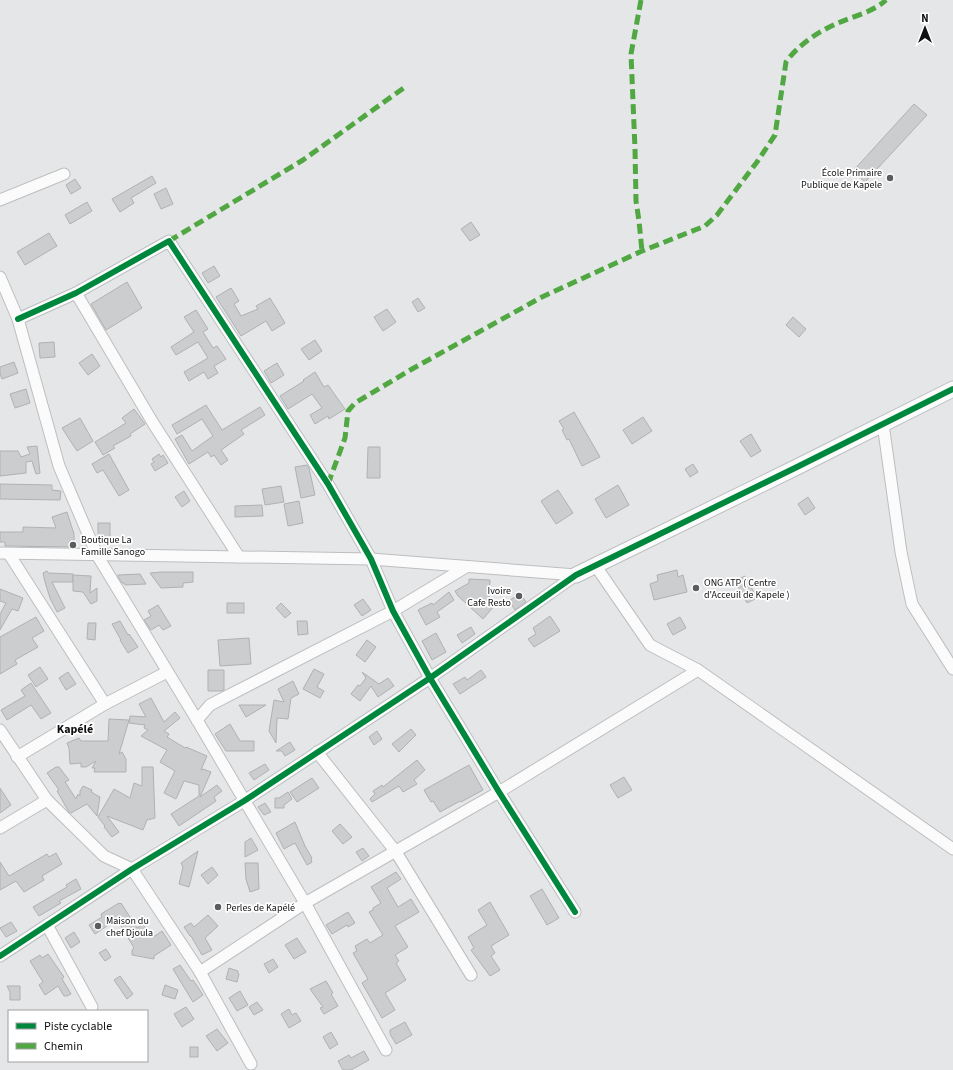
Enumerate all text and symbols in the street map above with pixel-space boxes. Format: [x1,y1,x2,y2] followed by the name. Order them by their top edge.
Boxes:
[905,8,945,48] north arrow
[921,11,929,26] text: N
[801,166,882,192] place label: École Primaire Publique de Kapele
[885,173,895,183] marker: École Primaire Publique de Kapele
[81,533,145,559] place label: Boutique La Famille Sanogo
[68,540,78,550] marker: Boutique La Famille Sanogo
[704,576,789,602] place label: ONG ATP ( Centre d'Acceuil de Kapele )
[691,583,701,593] marker: ONG ATP ( Centre d'Acceuil de Kapele )
[467,584,511,610] place label: Ivoire Cafe Resto
[514,591,524,601] marker: Ivoire Cafe Resto
[57,721,93,738] district label: Kapélé
[226,901,295,915] place label: Perles de Kapélé
[213,902,223,912] marker: Perles de Kapélé
[106,914,153,940] place label: Maison du chef Djoula
[93,921,103,931] marker: Maison du chef Djoula
[8,1010,148,1062] legend
[44,1018,112,1035] text: Piste cyclable
[44,1038,83,1055] text: Chemin

